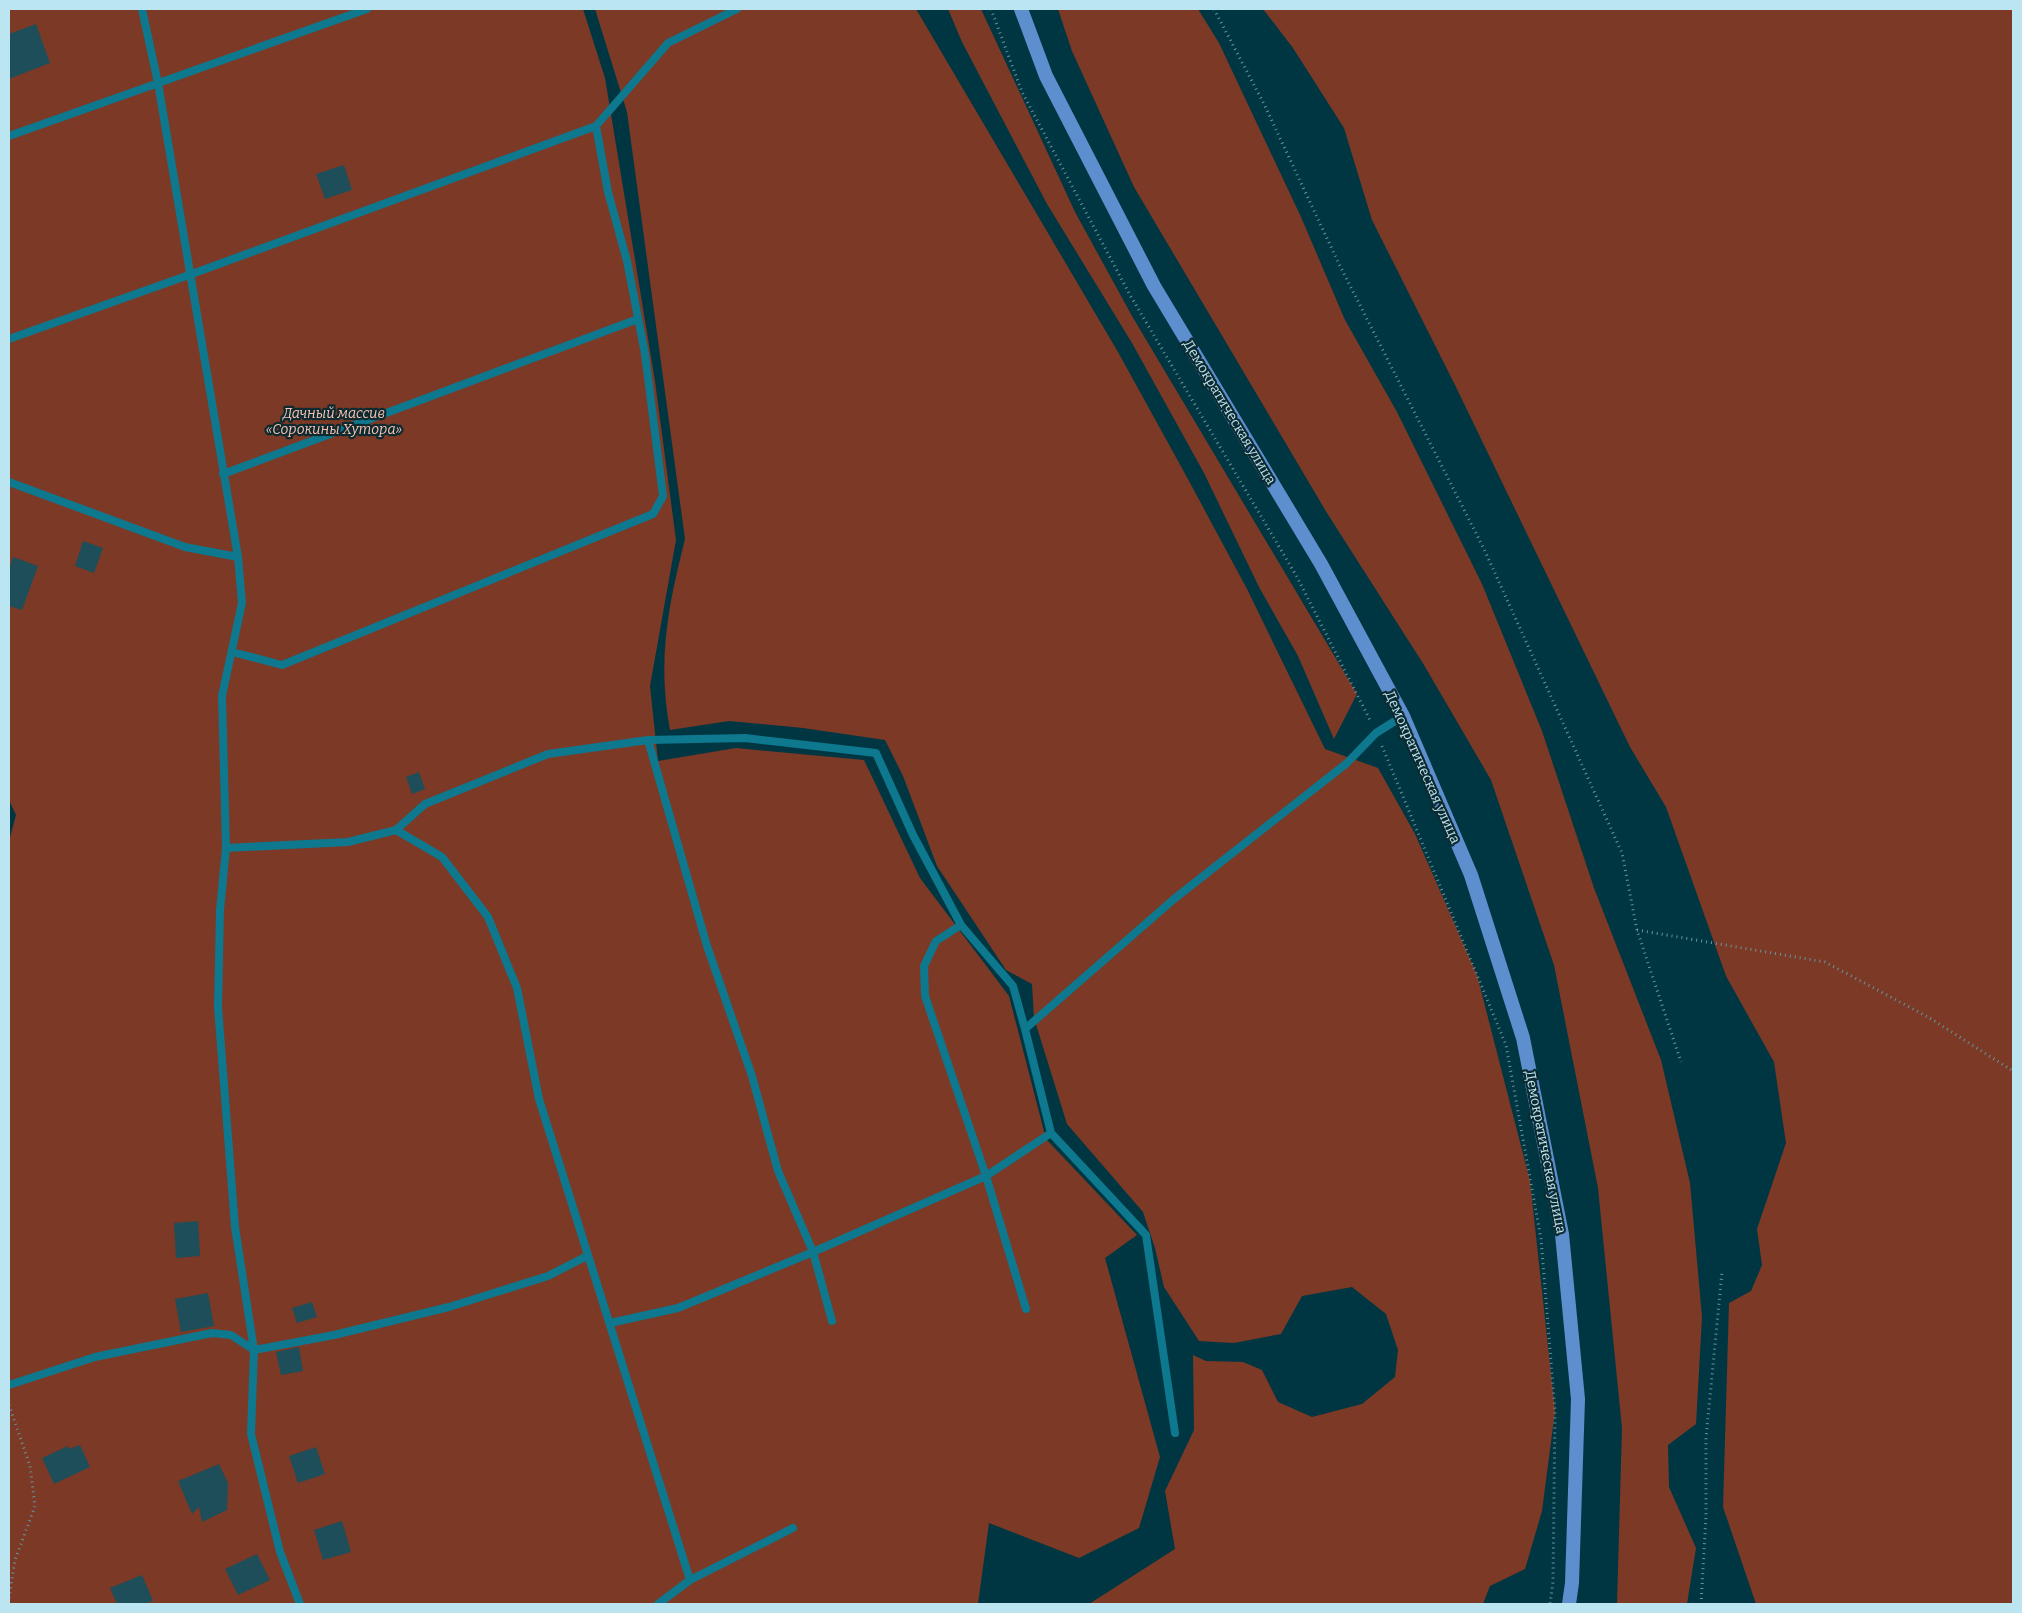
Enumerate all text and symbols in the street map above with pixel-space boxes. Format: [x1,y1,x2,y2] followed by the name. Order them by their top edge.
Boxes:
[1180,337,1280,488] street label: Демократическая улица
[266,405,402,438] park label: Дачный массив «Сорокины Хутора»
[1381,688,1464,847] street label: Демократическая улица
[1521,1069,1570,1235] street label: Демократическая улица

